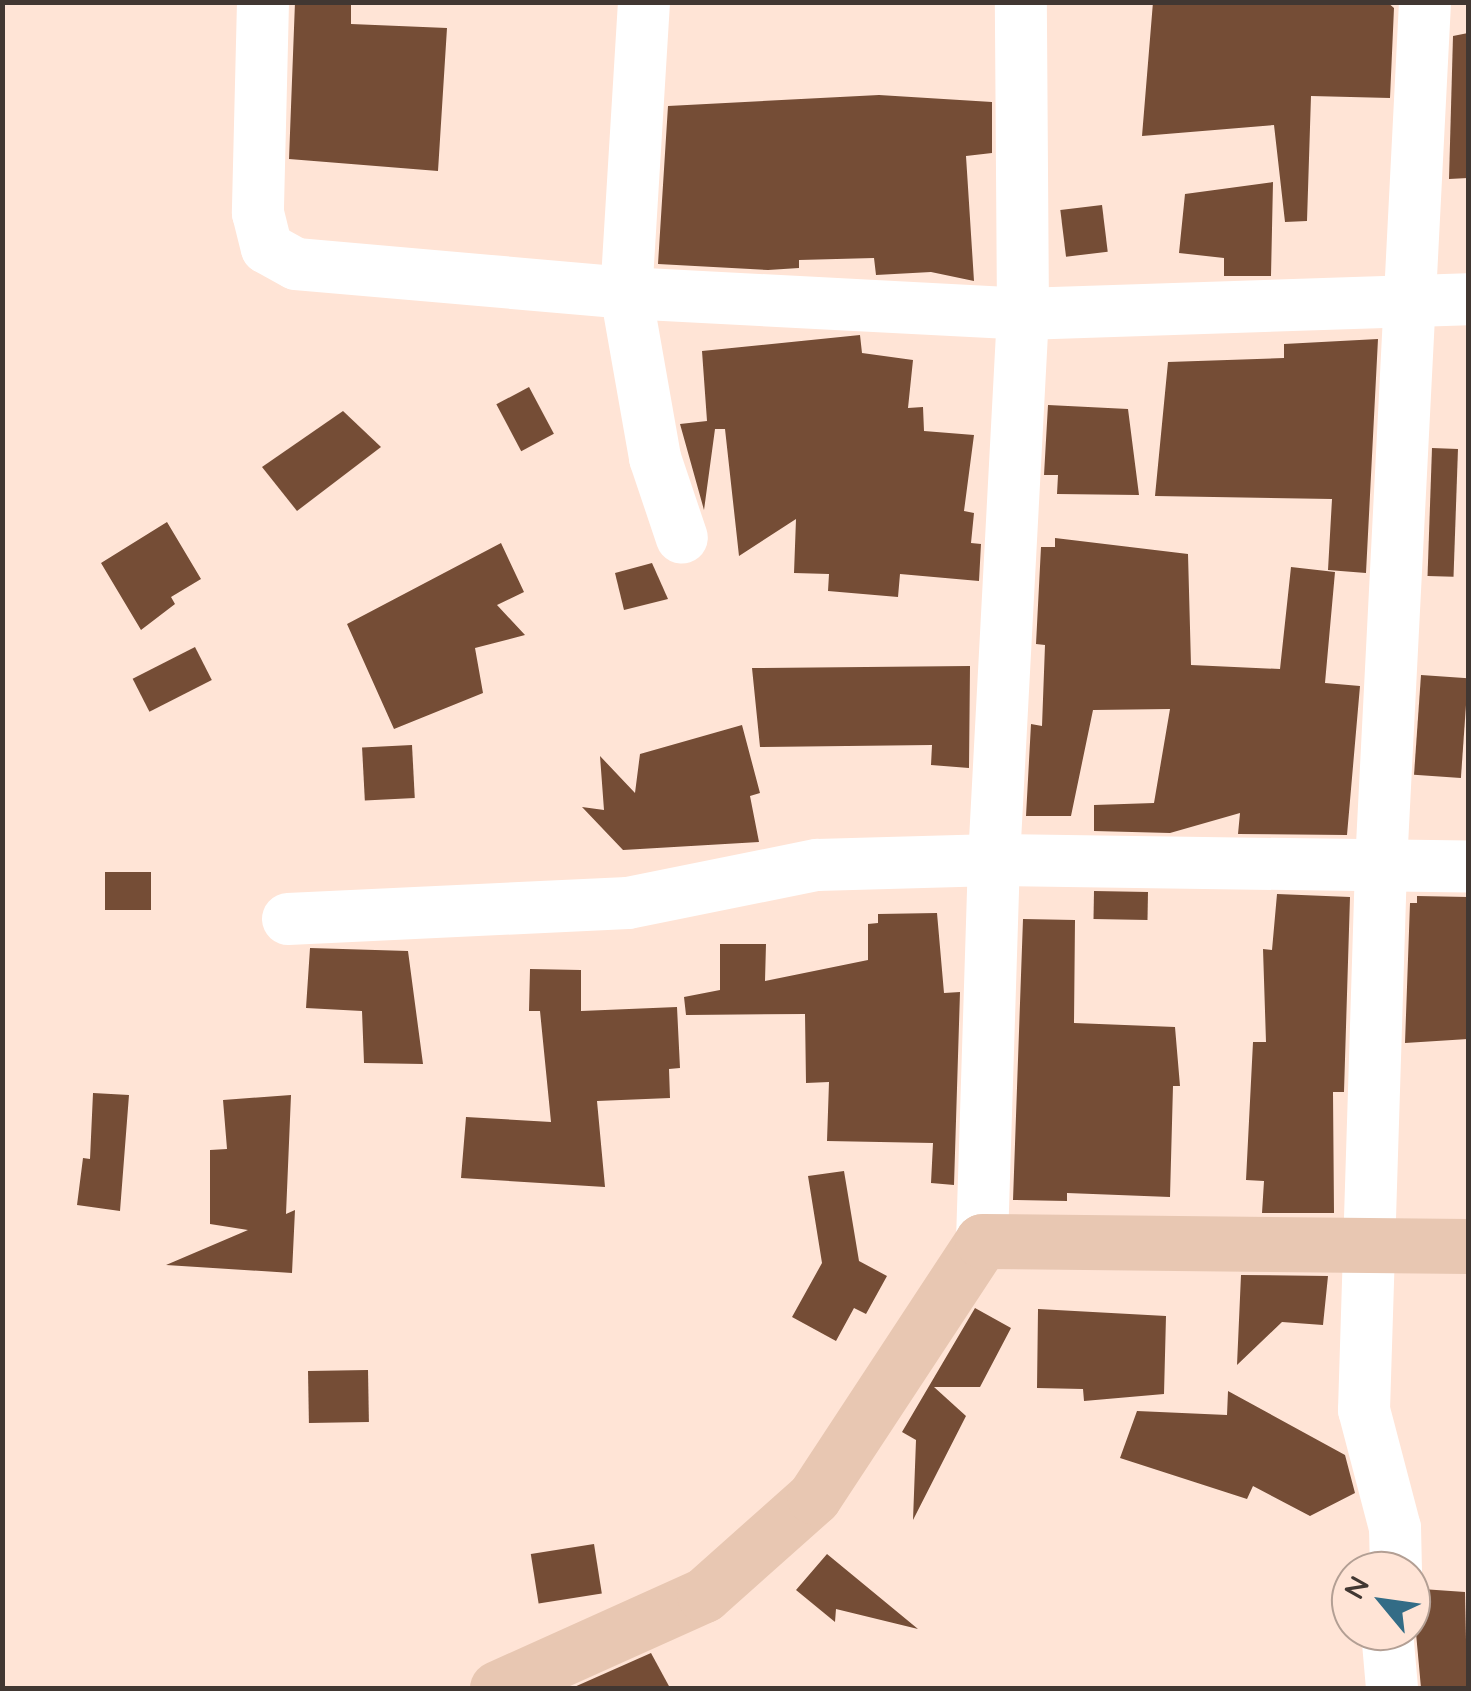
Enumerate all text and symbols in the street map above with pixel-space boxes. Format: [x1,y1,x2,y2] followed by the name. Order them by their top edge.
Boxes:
[1331,1551,1431,1651] north arrow
[1336,1570,1376,1605] text: N

